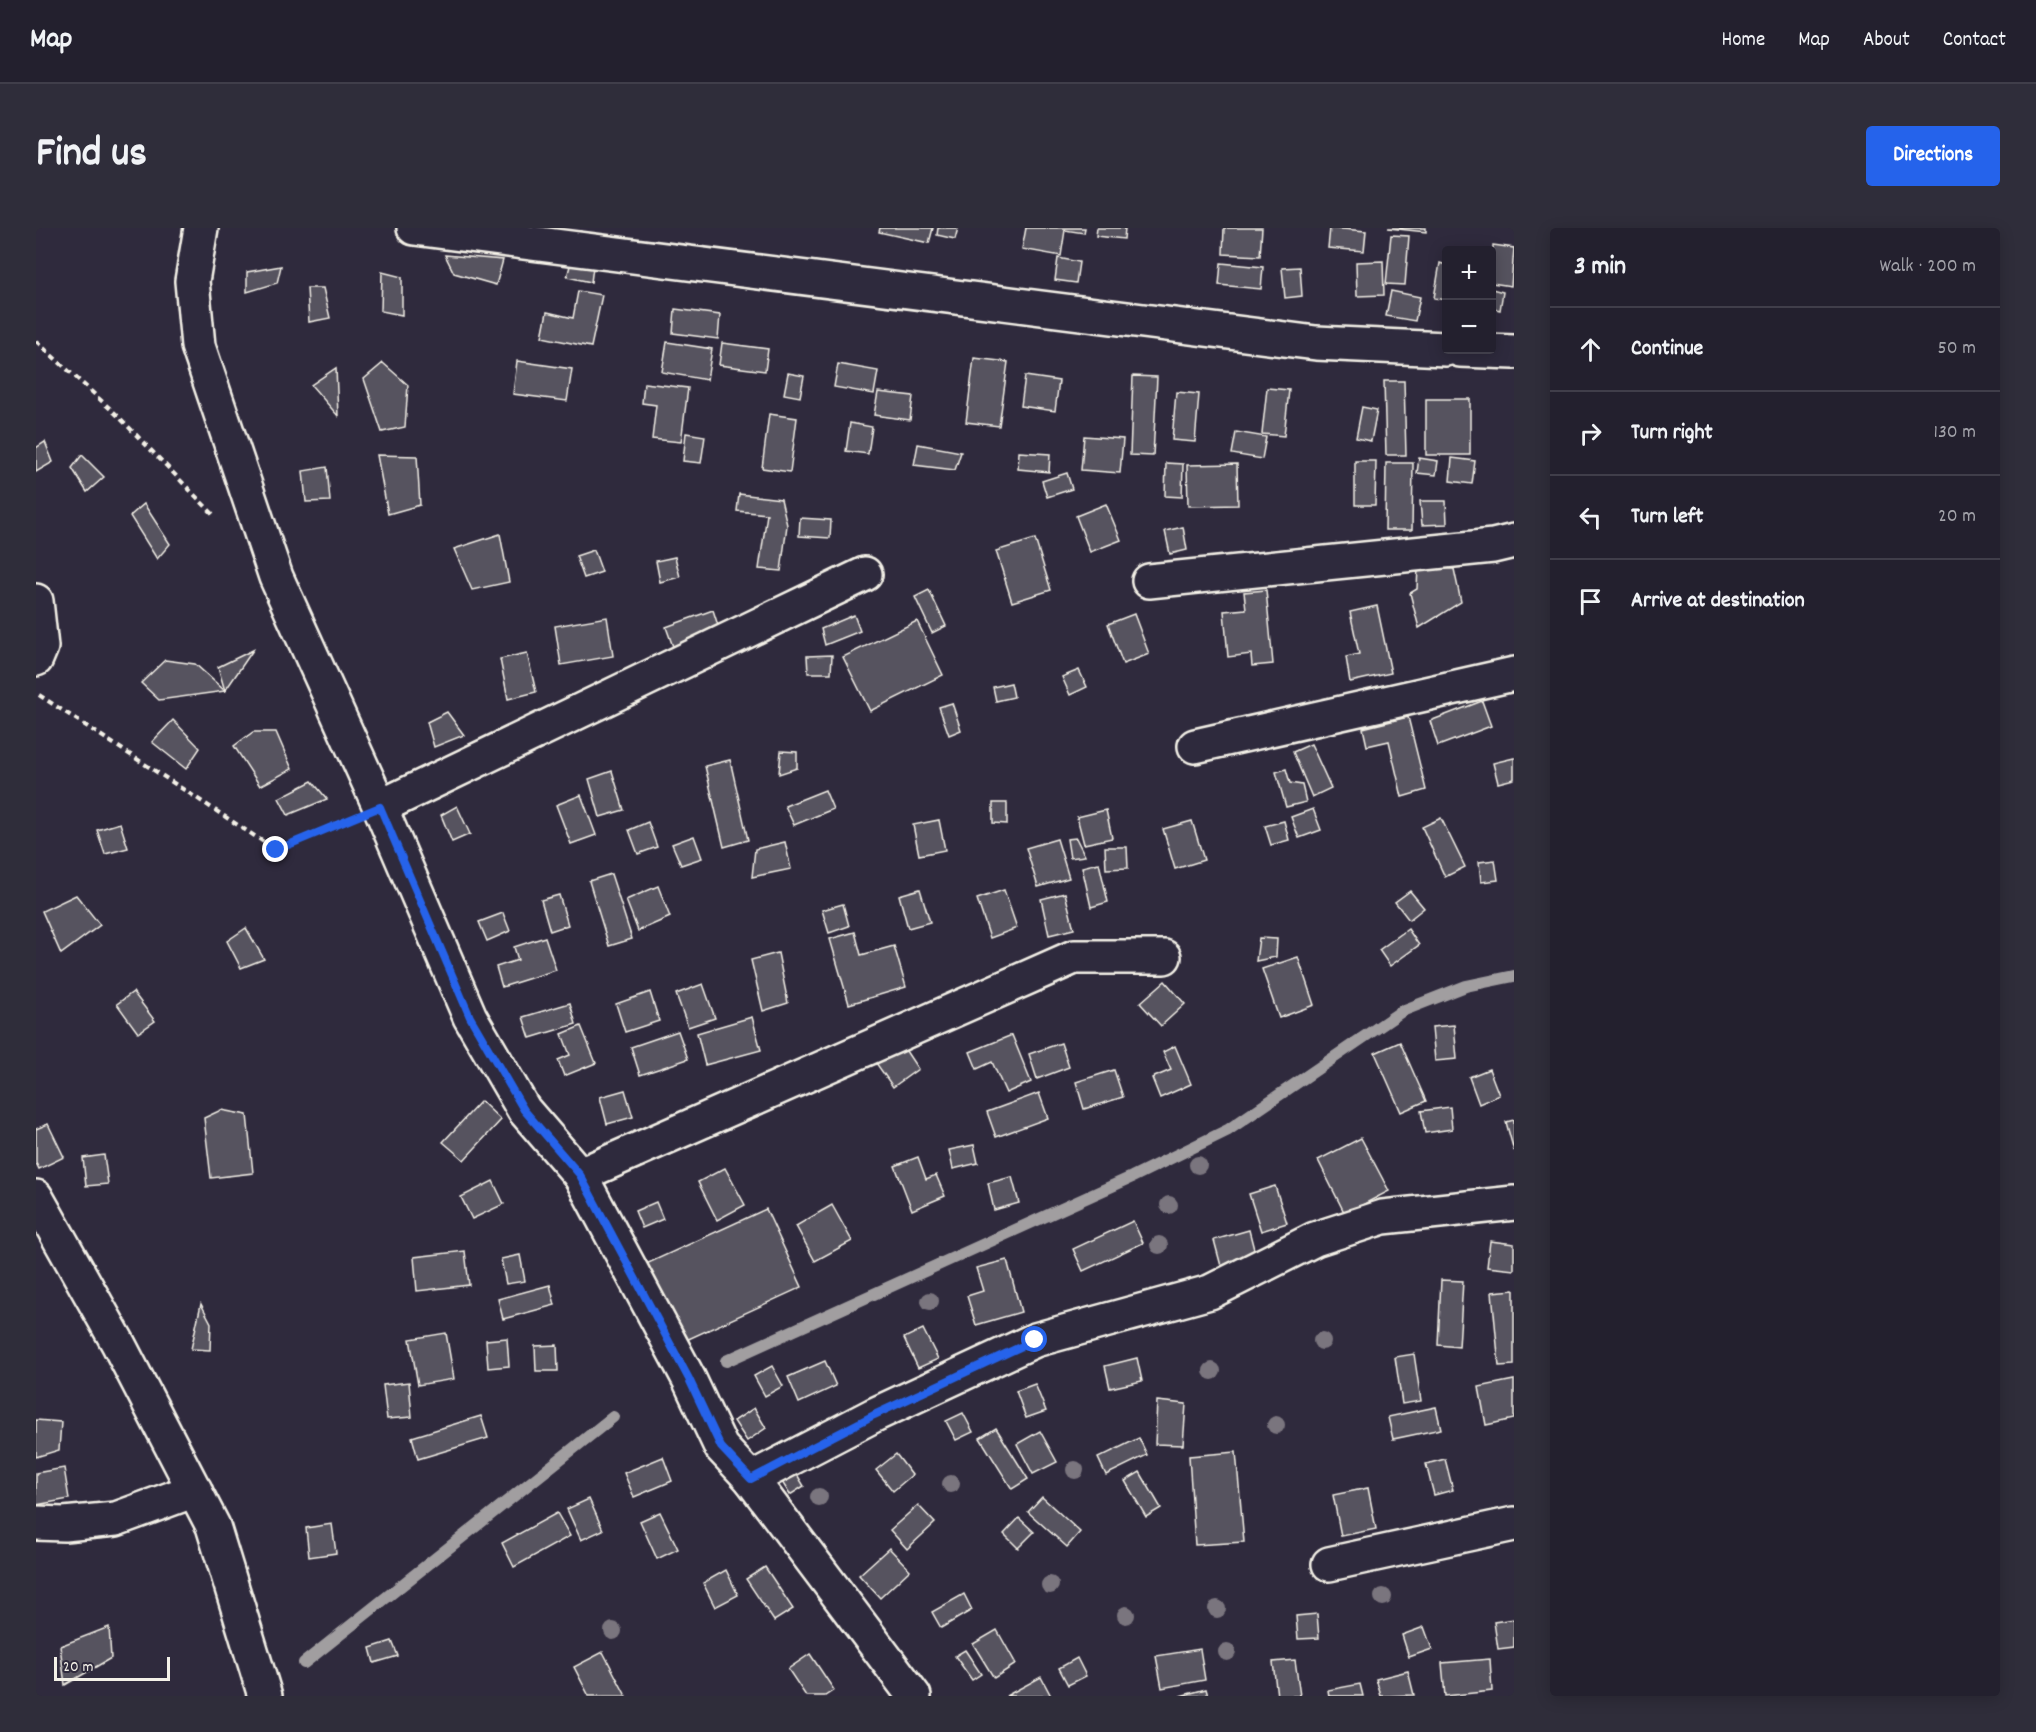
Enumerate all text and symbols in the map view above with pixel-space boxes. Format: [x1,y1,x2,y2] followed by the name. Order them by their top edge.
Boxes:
[30,21,72,61] text: Map
[1721,26,1765,56] text: Home
[1798,26,1830,56] text: Map
[1863,26,1910,56] text: About
[1943,26,2006,56] text: Contact
[36,126,147,186] text: Find us
[1866,126,2000,186] button: Directions
[1442,246,1496,354] map controls
[1442,246,1496,300] button: +
[1574,249,1626,286] text: 3 min
[1880,253,1976,281] text: Walk · 200 m
[1442,300,1496,354] button: −
[1574,333,1607,366] icon: ahead
[1631,334,1703,365] text: Continue
[1938,335,1976,363] text: 50 m
[1574,417,1607,450] icon: right
[1631,418,1713,449] text: Turn right
[1934,419,1976,447] text: 130 m
[1574,501,1607,534] icon: left
[1631,502,1703,533] text: Turn left
[1938,503,1976,531] text: 20 m
[1574,585,1607,618] icon: arrive
[1631,586,1805,617] text: Arrive at destination
[262,836,288,862] route end
[1021,1326,1047,1352] route start
[54,1654,170,1682] scale bar
[63,1656,93,1679] text: 20 m

